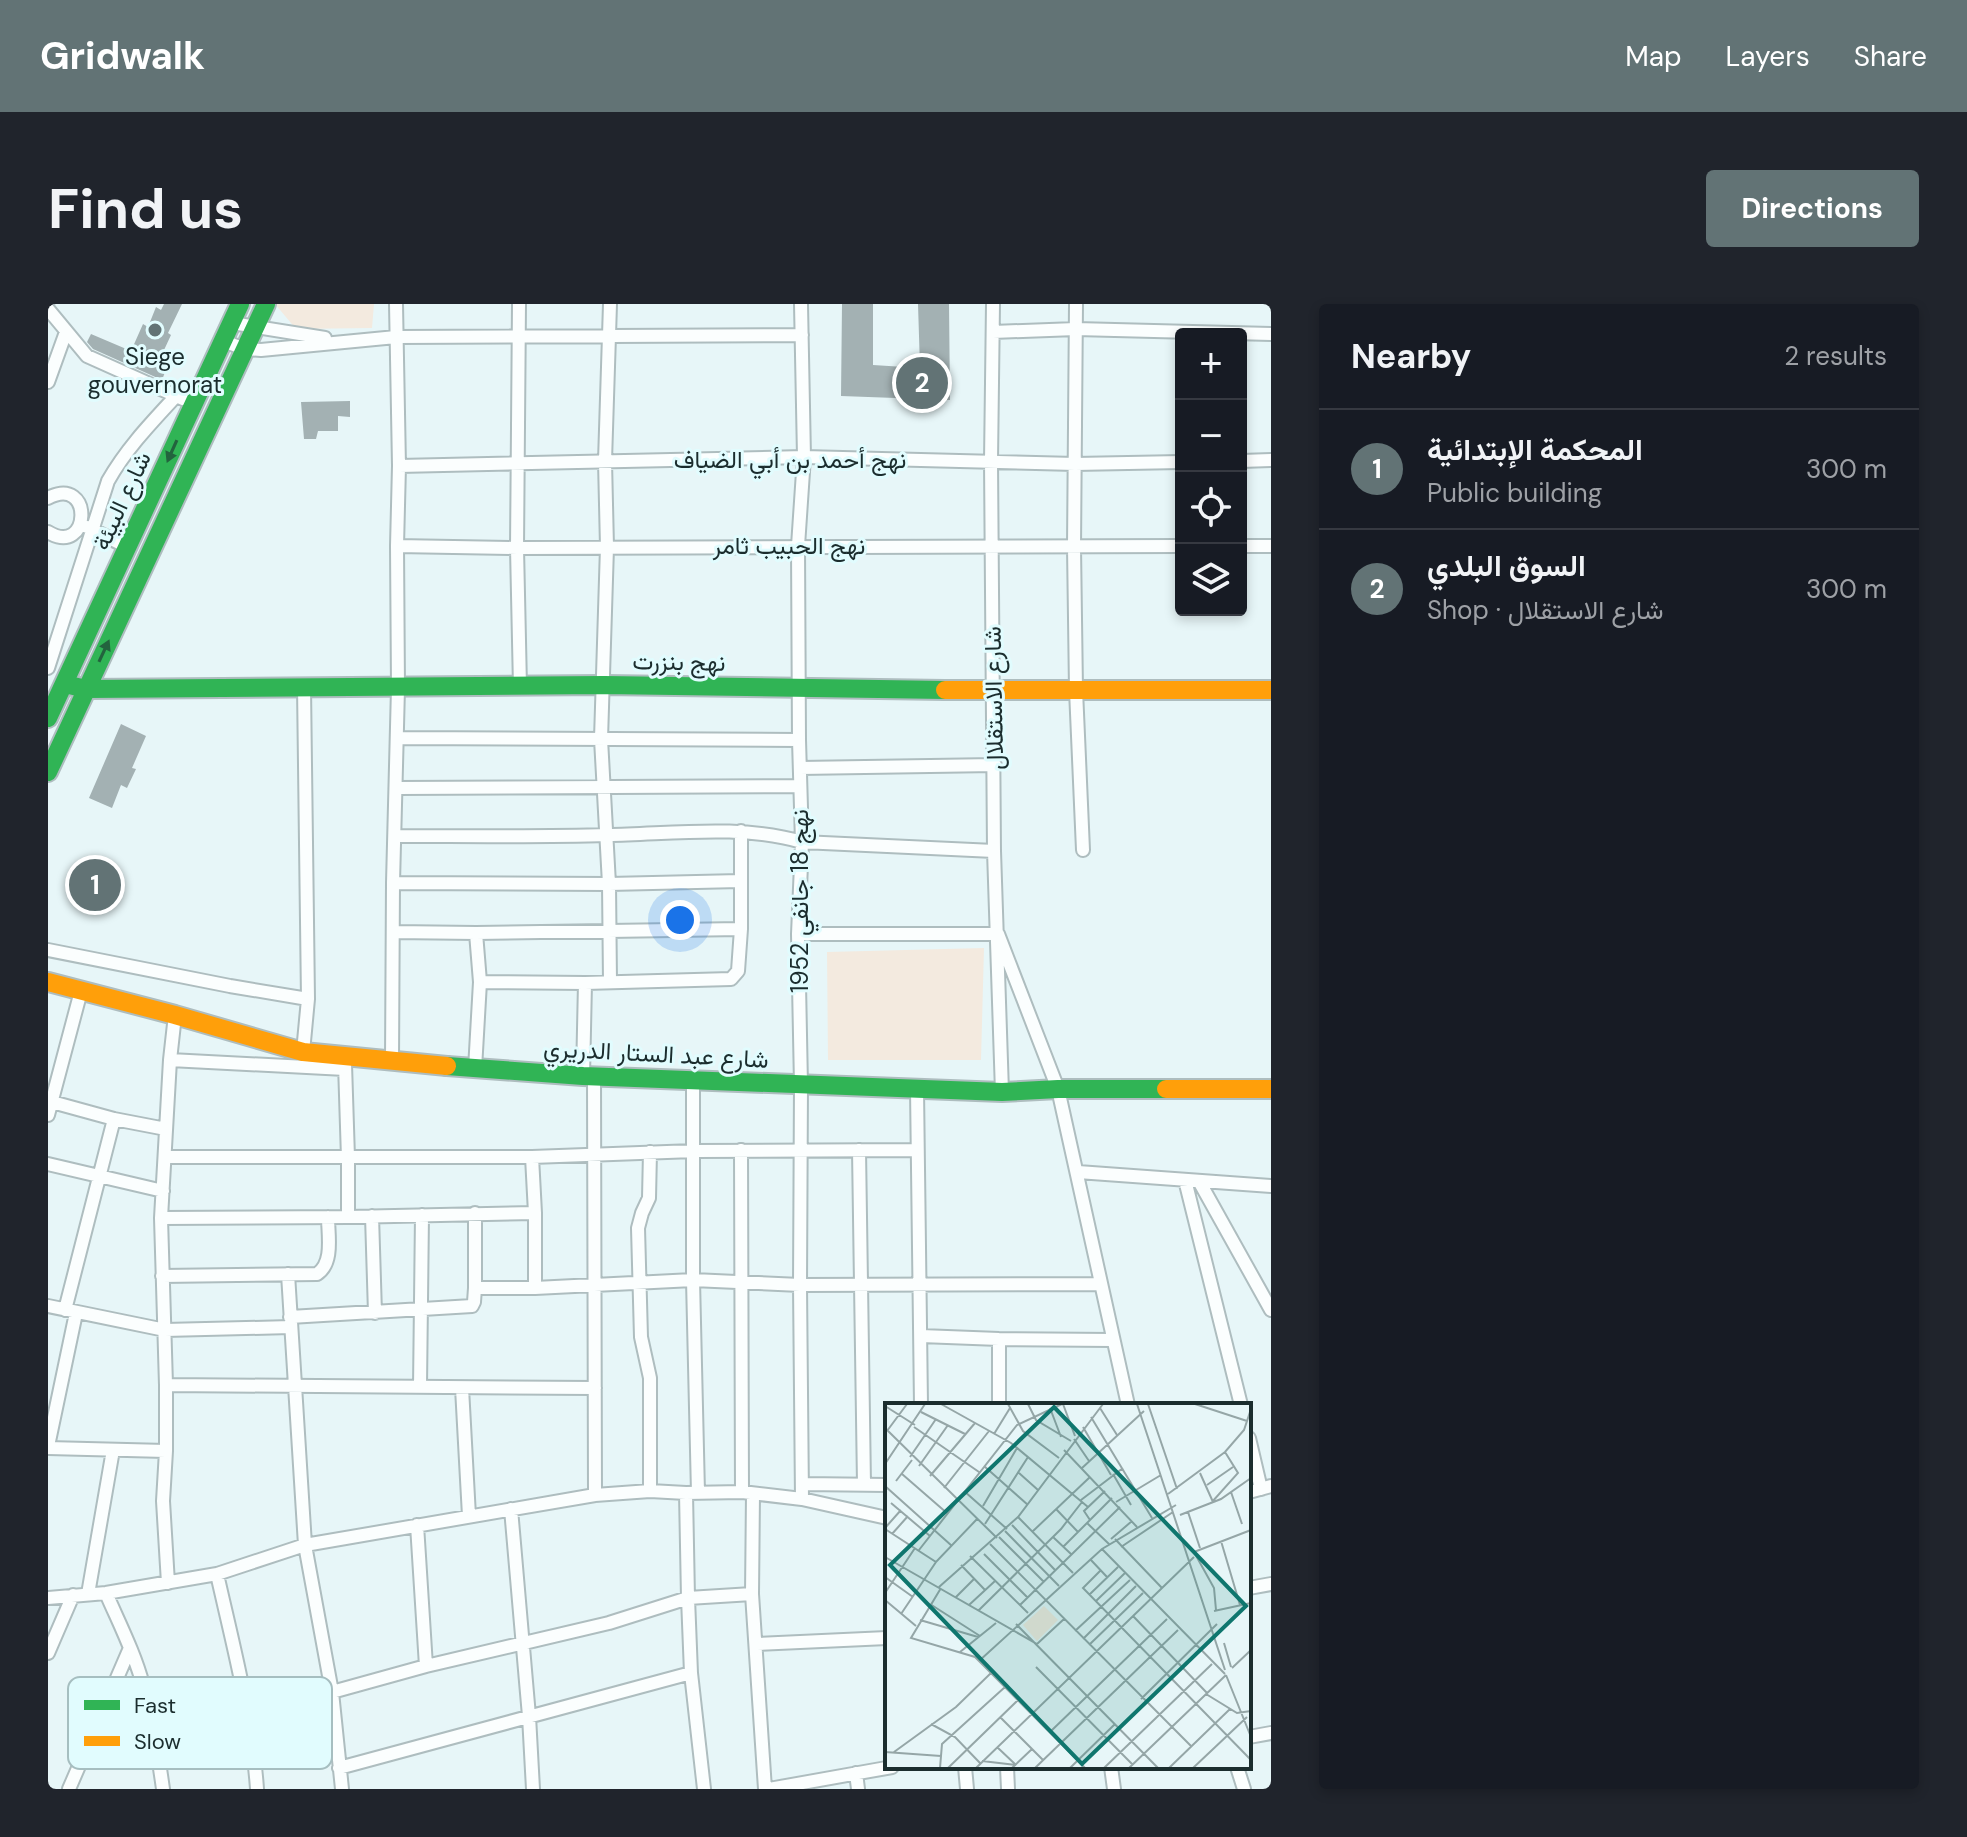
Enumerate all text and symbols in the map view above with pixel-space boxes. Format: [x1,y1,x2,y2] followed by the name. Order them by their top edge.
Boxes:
[40,31,205,81] text: Gridwalk
[1625,38,1682,75] text: Map
[1726,38,1810,75] text: Layers
[1854,38,1927,75] text: Share
[1706,170,1919,247] button: Directions
[48,172,243,245] text: Find us
[146,321,164,339] marker: Siege gouvernorat
[1175,328,1247,616] map controls
[1175,328,1247,400] button: +
[1351,334,1471,379] text: Nearby
[1784,339,1887,373] text: 2 results
[88,341,222,400] place label: Siege gouvernorat
[896,353,948,413] pin: 2
[1175,400,1247,472] button: −
[1427,430,1643,469] text: المحكمة الإبتدائية
[165,439,179,462] one-way arrow
[674,444,906,479] street label: نهج أحمد بن أبي الضياف
[85,447,159,555] street label: شارع البيئة
[1372,452,1382,486] text: 1
[1806,452,1887,486] text: 300 m
[1175,472,1247,544] button: locate
[1427,476,1602,510] text: Public building
[712,530,865,563] street label: نهج الحبيب ثامر
[1175,544,1247,616] button: layers
[1427,546,1586,585] text: السوق البلدي
[1369,572,1385,606] text: 2
[1806,572,1887,606] text: 300 m
[1427,593,1663,627] text: Shop · شارع الاستقلال
[977,626,1011,770] street label: شارع الاستقلال
[97,639,111,662] one-way arrow
[632,645,726,680] street label: نهج بنزرت
[784,809,819,993] street label: نهج 18 جانفي 1952
[69,855,121,915] pin: 1
[660,900,700,940] your location
[542,1032,769,1079] street label: شارع عبد الستار الدريري
[885,1403,1251,1769] inset map
[68,1677,332,1769] legend
[134,1691,176,1720] text: Fast
[134,1727,181,1756] text: Slow

